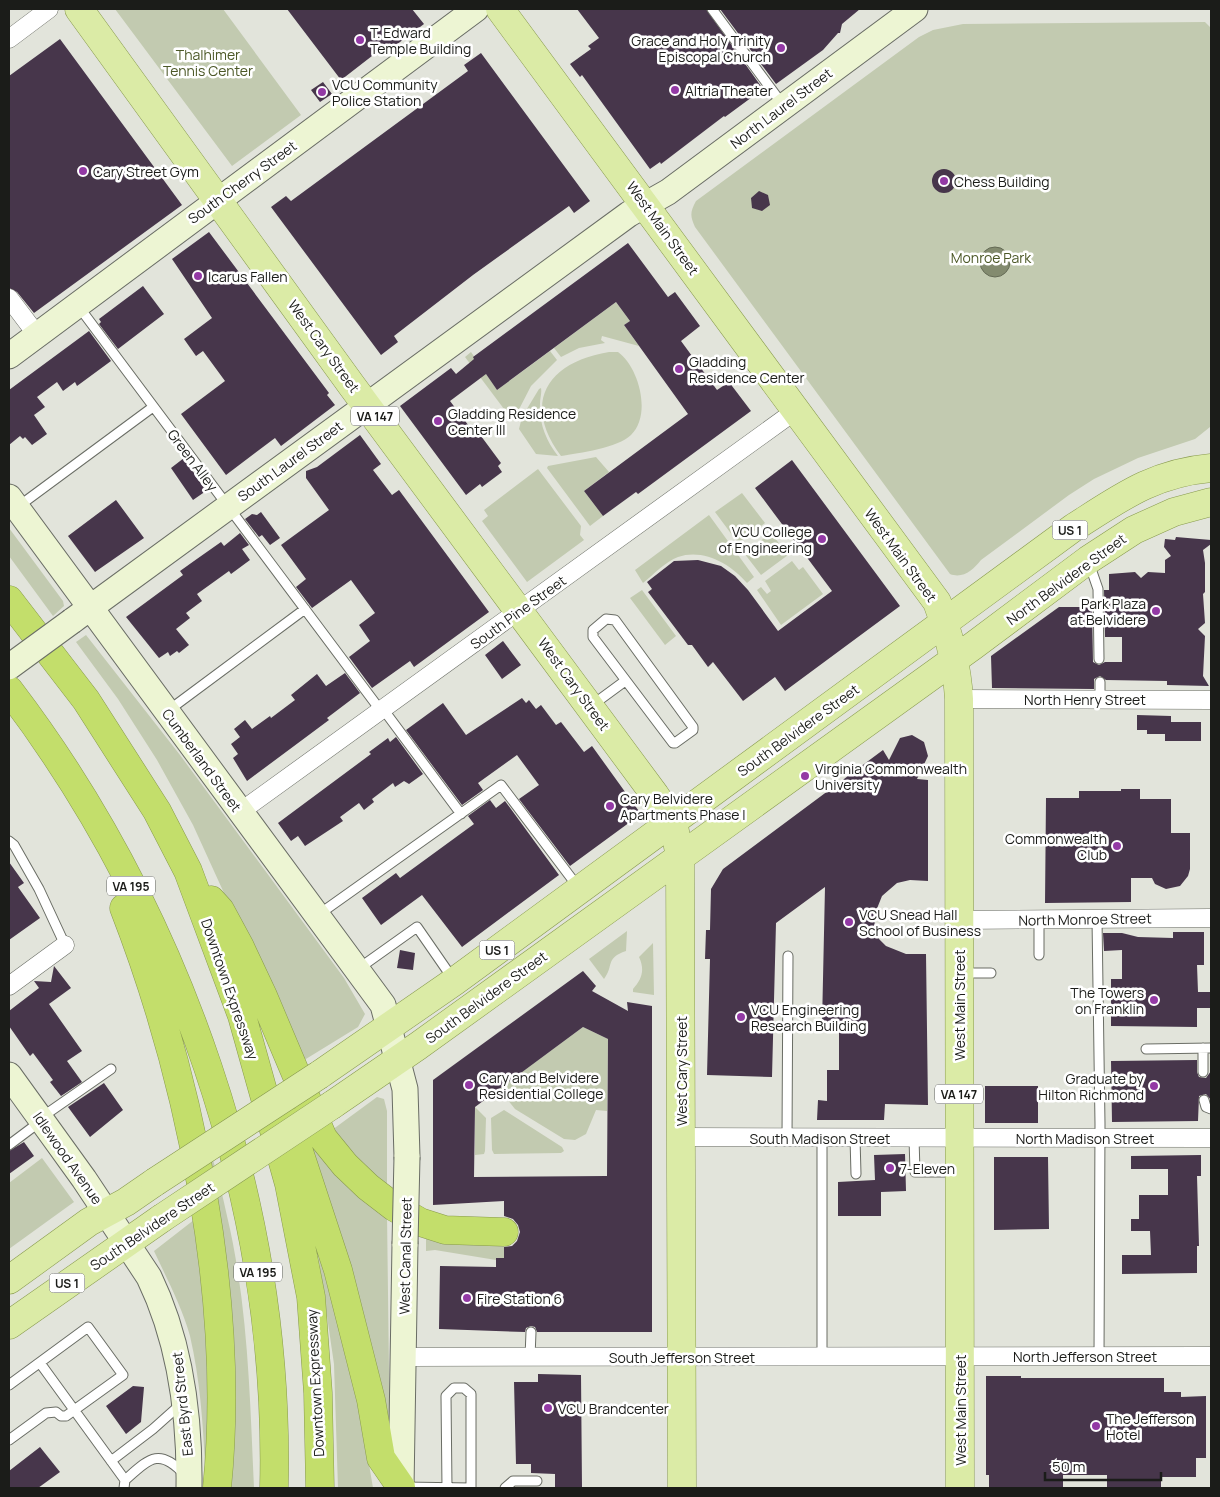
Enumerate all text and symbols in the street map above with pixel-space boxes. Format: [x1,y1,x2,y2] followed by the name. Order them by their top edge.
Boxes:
[370,23,471,58] place label: T. Edward Temple Building
[631,31,772,66] place label: Grace and Holy Trinity Episcopal Church
[354,34,366,46] marker: T. Edward Temple Building
[775,42,787,54] marker: Grace and Holy Trinity Episcopal Church
[163,45,253,80] park label: Thalhimer Tennis Center
[726,63,836,153] street label: North Laurel Street
[332,75,438,110] place label: VCU Community Police Station
[685,81,773,100] place label: Altria Theater
[669,84,681,96] marker: Altria Theater
[316,86,328,98] marker: VCU Community Police Station
[184,136,300,228] street label: South Cherry Street
[93,162,199,181] place label: Cary Street Gym
[77,165,89,177] marker: Cary Street Gym
[954,172,1050,191] place label: Chess Building
[938,175,950,187] marker: Chess Building
[623,177,704,279] street label: West Main Street
[951,248,1032,267] park label: Monroe Park
[208,267,288,286] place label: Icarus Fallen
[192,270,204,282] marker: Icarus Fallen
[284,296,364,396] street label: West Cary Street
[689,352,805,387] place label: Gladding Residence Center
[673,363,685,375] marker: Gladding Residence Center
[448,404,576,439] place label: Gladding Residence Center III
[351,406,399,426] road number: VA 147
[432,415,444,427] marker: Gladding Residence Center III
[234,416,347,506] street label: South Laurel Street
[163,425,223,495] street label: Green Alley
[861,504,942,606] street label: West Main Street
[1052,520,1088,540] road number: US 1
[719,522,812,557] place label: VCU College of Engineering
[1002,529,1130,629] street label: North Belvidere Street
[816,533,828,545] marker: VCU College of Engineering
[466,571,570,653] street label: South Pine Street
[1070,594,1146,629] place label: Park Plaza at Belvidere
[1150,605,1162,617] marker: Park Plaza at Belvidere
[534,634,614,734] street label: West Cary Street
[733,679,863,781] street label: South Belvidere Street
[1024,690,1146,709] street label: North Henry Street
[158,705,246,816] street label: Cumberland Street
[815,759,967,794] place label: Virginia Commonwealth University
[799,770,811,782] marker: Virginia Commonwealth University
[620,789,746,824] place label: Cary Belvidere Apartments Phase I
[604,800,616,812] marker: Cary Belvidere Apartments Phase I
[1005,829,1107,864] place label: Commonwealth Club
[1111,840,1123,852] marker: Commonwealth Club
[107,876,155,896] road number: VA 195
[859,905,981,940] place label: VCU Snead Hall School of Business
[1018,908,1152,930] street label: North Monroe Street
[197,916,263,1063] street label: Downtown Expressway
[843,916,855,928] marker: VCU Snead Hall School of Business
[480,940,514,960] road number: US 1
[421,946,551,1048] street label: South Belvidere Street
[950,949,969,1061] street label: West Main Street
[1070,983,1144,1018] place label: The Towers on Franklin
[1148,994,1160,1006] marker: The Towers on Franklin
[751,1000,867,1035] place label: VCU Engineering Research Building
[735,1011,747,1023] marker: VCU Engineering Research Building
[672,1015,691,1126] street label: West Cary Street
[479,1068,603,1103] place label: Cary and Belvidere Residential College
[1038,1069,1145,1104] place label: Graduate by Hilton Richmond
[463,1079,475,1091] marker: Cary and Belvidere Residential College
[1148,1080,1160,1092] marker: Graduate by Hilton Richmond
[935,1084,983,1104] road number: VA 147
[29,1108,107,1208] street label: Idlewood Avenue
[750,1129,891,1148] street label: South Madison Street
[1016,1129,1155,1148] street label: North Madison Street
[900,1159,955,1178] place label: 7-Eleven
[884,1162,896,1174] marker: 7-Eleven
[86,1177,218,1275] street label: South Belvidere Street
[394,1197,416,1315] street label: West Canal Street
[234,1262,282,1282] road number: VA 195
[50,1274,84,1292] road number: US 1
[477,1289,562,1308] place label: Fire Station 6
[461,1292,473,1304] marker: Fire Station 6
[302,1308,328,1457] street label: Downtown Expressway
[1013,1347,1157,1366] street label: North Jefferson Street
[609,1348,756,1367] street label: South Jefferson Street
[167,1351,197,1457] street label: East Byrd Street
[951,1354,970,1466] street label: West Main Street
[558,1399,669,1418] place label: VCU Brandcenter
[542,1402,554,1414] marker: VCU Brandcenter
[1106,1409,1194,1444] place label: The Jefferson Hotel
[1090,1420,1102,1432] marker: The Jefferson Hotel
[1045,1450,1161,1482] scale bar
[1052,1456,1086,1477] text: 50 m

